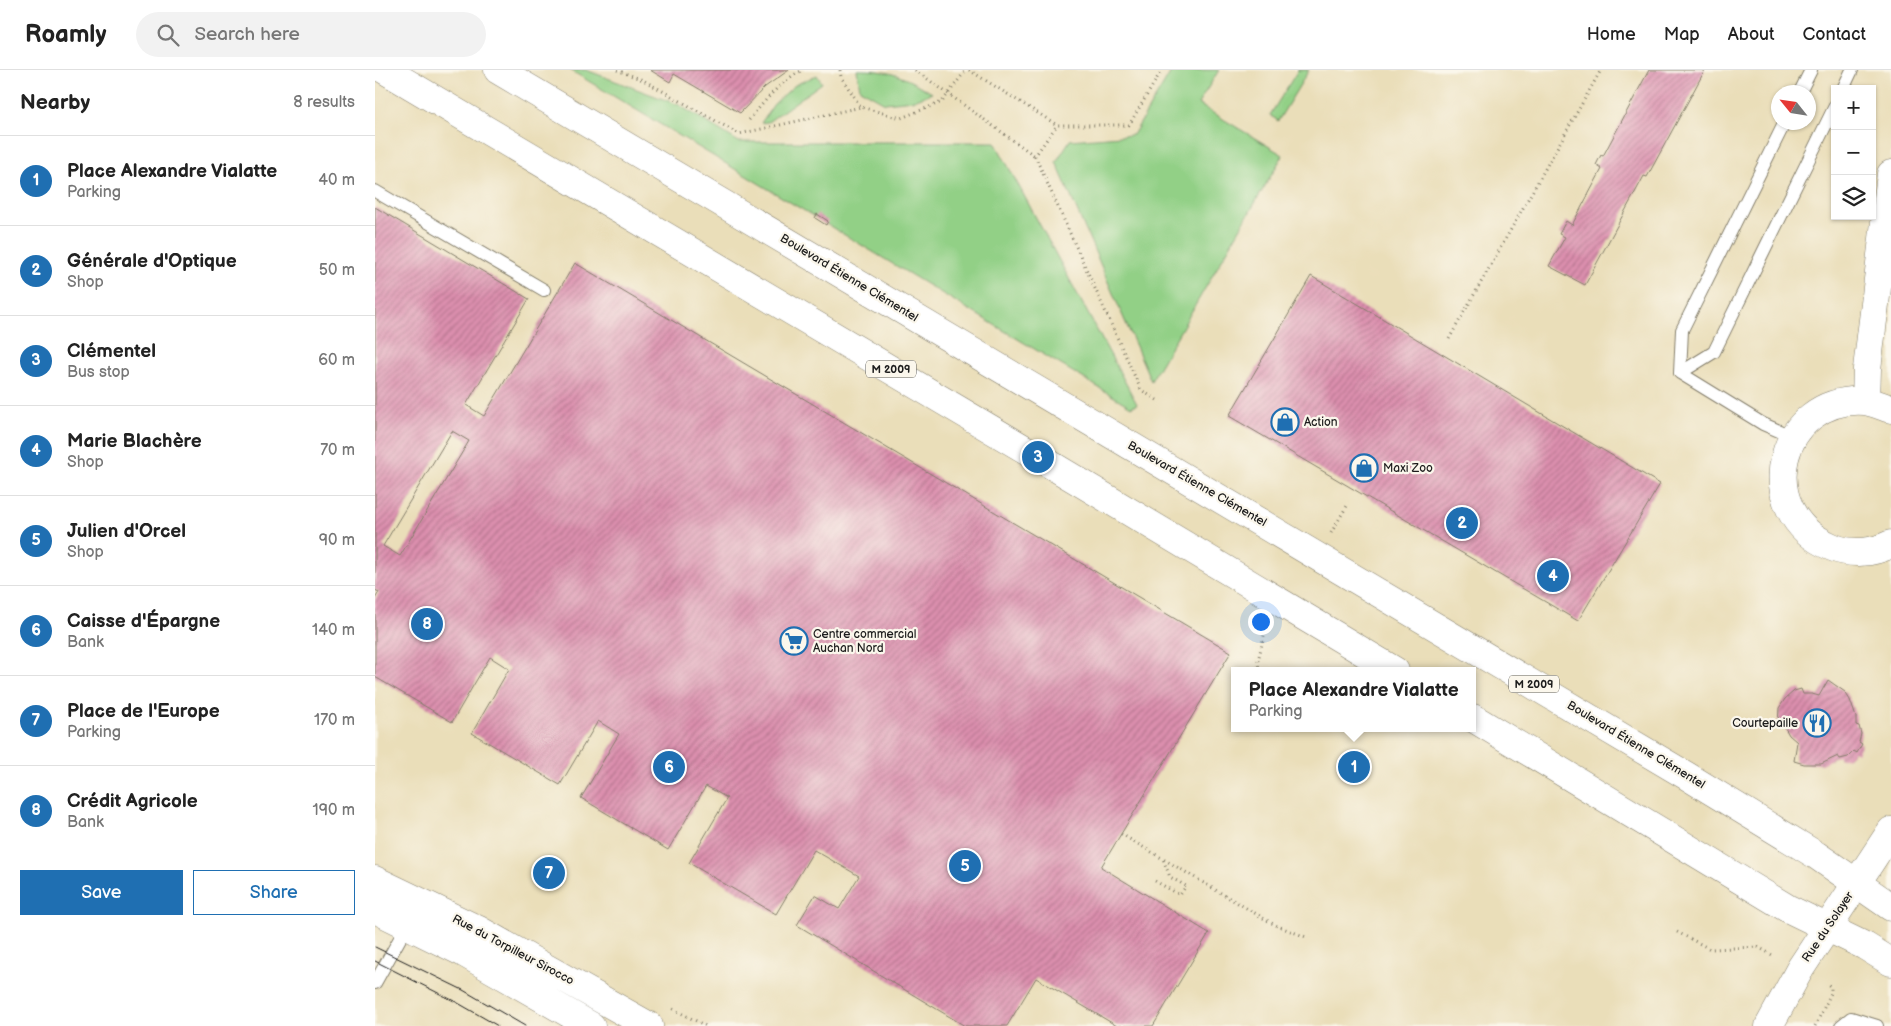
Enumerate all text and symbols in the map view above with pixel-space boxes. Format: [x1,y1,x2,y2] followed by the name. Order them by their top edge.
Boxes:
[136,12,486,57] search box
[25,20,106,49] text: Roamly
[154,21,182,49] icon: search
[194,23,300,46] text: Search here
[1587,24,1636,45] text: Home
[1664,24,1700,45] text: Map
[1728,24,1775,45] text: About
[1803,24,1866,45] text: Contact
[1771,85,1816,130] north arrow
[1831,85,1876,220] map controls
[1831,85,1876,130] button: +
[20,90,90,115] text: Nearby
[293,93,355,112] text: 8 results
[1831,130,1876,175] button: −
[67,160,277,183] text: Place Alexandre Vialatte
[33,171,39,190] text: 1
[318,171,355,190] text: 40 m
[1831,175,1876,220] button: layers
[67,183,121,202] text: Parking
[777,230,921,325] street label: Boulevard Étienne Clémentel
[67,250,237,273] text: Générale d'Optique
[31,261,41,280] text: 2
[319,261,355,280] text: 50 m
[67,273,104,292] text: Shop
[67,340,156,363] text: Clémentel
[31,351,41,370] text: 3
[318,351,355,370] text: 60 m
[866,360,916,378] road number: M 2009
[67,363,130,382] text: Bus stop
[1270,407,1300,437] shop icon: Action
[1304,415,1338,430] place label: Action
[67,430,202,453] text: Marie Blachère
[1125,437,1270,530] street label: Boulevard Étienne Clémentel
[1022,438,1054,476] pin: 3
[31,441,41,460] text: 4
[320,441,355,460] text: 70 m
[67,453,104,472] text: Shop
[1349,453,1379,483] shop icon: Maxi Zoo
[1383,461,1433,476] place label: Maxi Zoo
[1446,504,1478,542] pin: 2
[67,520,186,543] text: Julien d'Orcel
[31,531,41,550] text: 5
[319,531,355,550] text: 90 m
[67,543,104,562] text: Shop
[1537,557,1569,595] pin: 4
[411,605,443,643] pin: 8
[1248,609,1274,635] your location
[67,610,220,633] text: Caisse d'Épargne
[31,621,41,640] text: 6
[312,621,355,640] text: 140 m
[779,626,809,656] supermarket icon: Centre commercial Auchan Nord
[813,627,916,656] place label: Centre commercial Auchan Nord
[67,633,104,652] text: Bank
[1231,667,1476,732] popup
[1509,676,1559,692] road number: M 2009
[1248,679,1459,702] text: Place Alexandre Vialatte
[1564,697,1708,792] street label: Boulevard Étienne Clémentel
[67,700,220,723] text: Place de l'Europe
[1248,702,1303,721] text: Parking
[1802,708,1832,738] restaurant icon: Courtepaille
[32,711,40,730] text: 7
[314,711,355,730] text: 170 m
[1732,716,1798,731] place label: Courtepaille
[67,723,121,742] text: Parking
[653,748,685,786] pin: 6
[1338,748,1370,786] pin: 1
[67,790,198,813] text: Crédit Agricole
[31,801,41,820] text: 8
[313,801,355,820] text: 190 m
[67,813,104,832] text: Bank
[949,847,981,885] pin: 5
[533,854,565,892] pin: 7
[20,870,183,915] button: Save
[193,870,355,915] button: Share
[1799,888,1857,965] street label: Rue du Solayer
[450,911,577,989] street label: Rue du Torpilleur Sirocco

